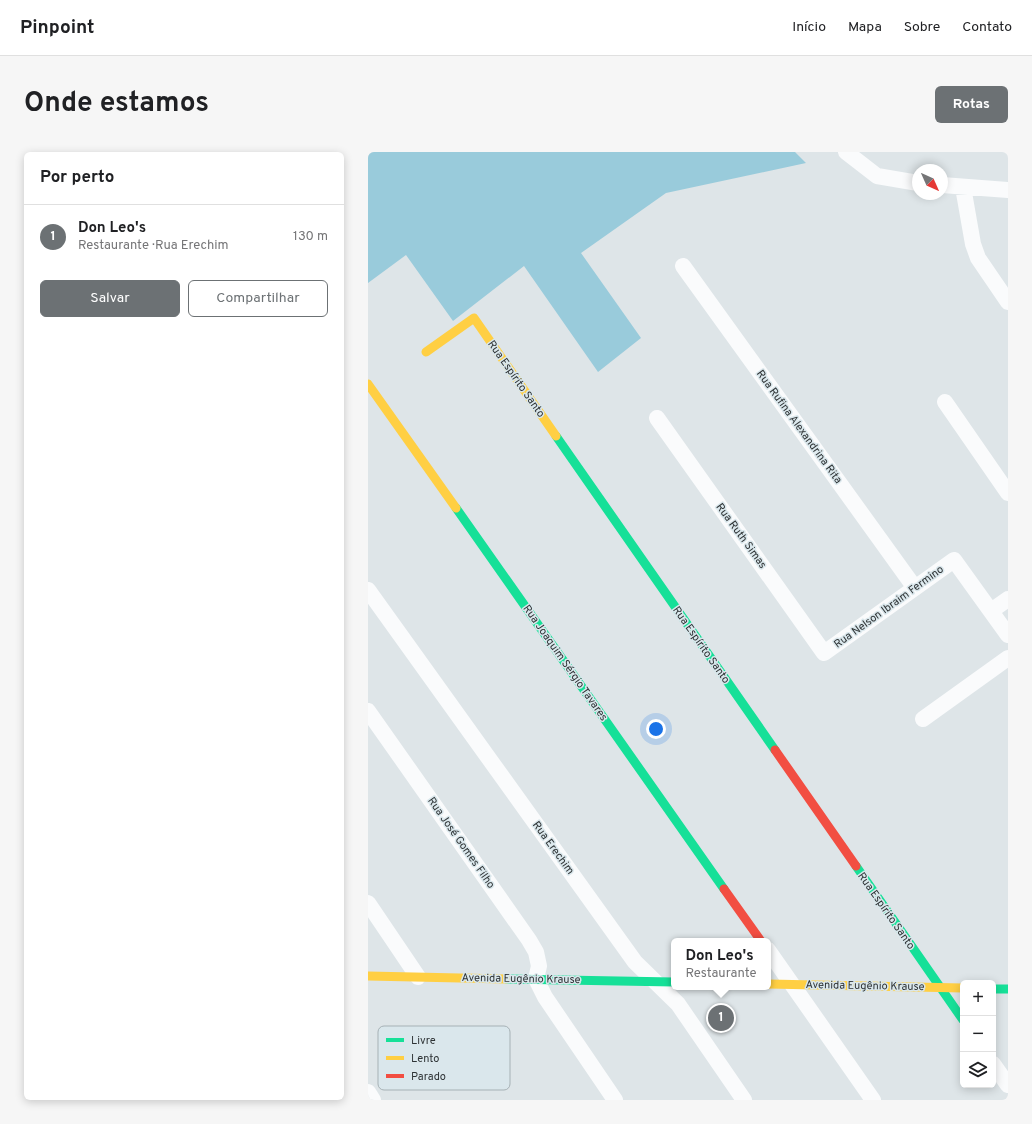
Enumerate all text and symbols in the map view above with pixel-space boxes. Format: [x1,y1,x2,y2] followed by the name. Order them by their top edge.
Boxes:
[20,16,95,40] text: Pinpoint
[792,19,826,36] text: Início
[848,19,882,36] text: Mapa
[904,19,940,36] text: Sobre
[962,19,1012,36] text: Contato
[24,86,209,122] text: Onde estamos
[935,86,1008,123] button: Rotas
[912,164,948,200] north arrow
[40,167,114,189] text: Por perto
[78,219,146,238] text: Don Leo's
[50,229,56,245] text: 1
[293,229,328,245] text: 130 m
[78,238,229,254] text: Restaurante · Rua Erechim
[40,280,180,317] button: Salvar
[188,280,328,317] button: Compartilhar
[484,338,548,420] street label: Rua Espírito Santo
[753,367,845,487] street label: Rua Rufina Alexandrina Rita
[713,501,769,571] street label: Rua Ruth Simas
[831,562,947,652] street label: Rua Nelson Ibraim Fermino
[520,602,610,724] street label: Rua Joaquim Sérgio Tavares
[669,604,733,686] street label: Rua Espírito Santo
[646,719,666,739] your location
[424,795,498,891] street label: Rua José Gomes Filho
[529,819,577,877] street label: Rua Erechim
[854,870,918,952] street label: Rua Espírito Santo
[671,938,771,990] popup
[686,947,754,966] text: Don Leo's
[686,966,756,982] text: Restaurante
[461,971,581,987] street label: Avenida Eugênio Krause
[805,978,925,994] street label: Avenida Eugênio Krause
[960,980,996,1088] map controls
[960,980,996,1016] button: +
[708,1003,734,1033] pin: 1
[960,1016,996,1052] button: −
[378,1026,510,1090] legend
[411,1034,436,1048] text: Livre
[411,1052,439,1066] text: Lento
[960,1052,996,1088] button: layers
[411,1070,446,1084] text: Parado

